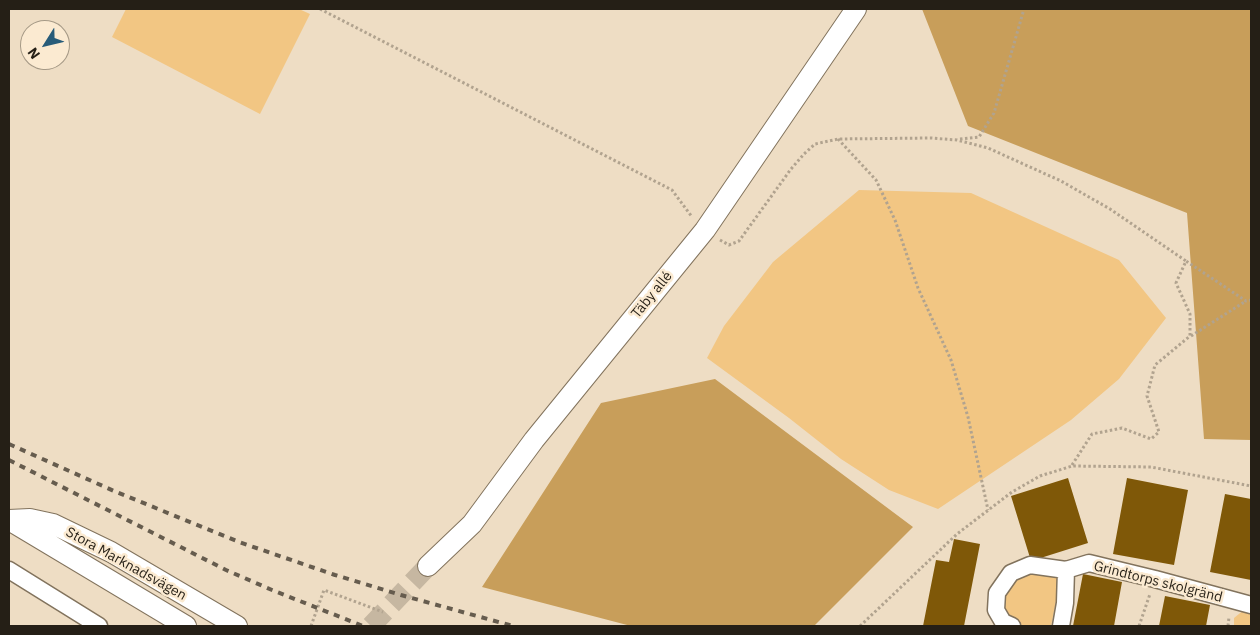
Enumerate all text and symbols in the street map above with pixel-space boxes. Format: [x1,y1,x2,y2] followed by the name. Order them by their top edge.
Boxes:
[20,20,70,70] north arrow
[23,44,44,63] text: N
[628,268,676,322] street label: Täby allé
[63,524,189,604] street label: Stora Marknadsvägen
[1092,558,1224,606] street label: Grindtorps skolgränd

